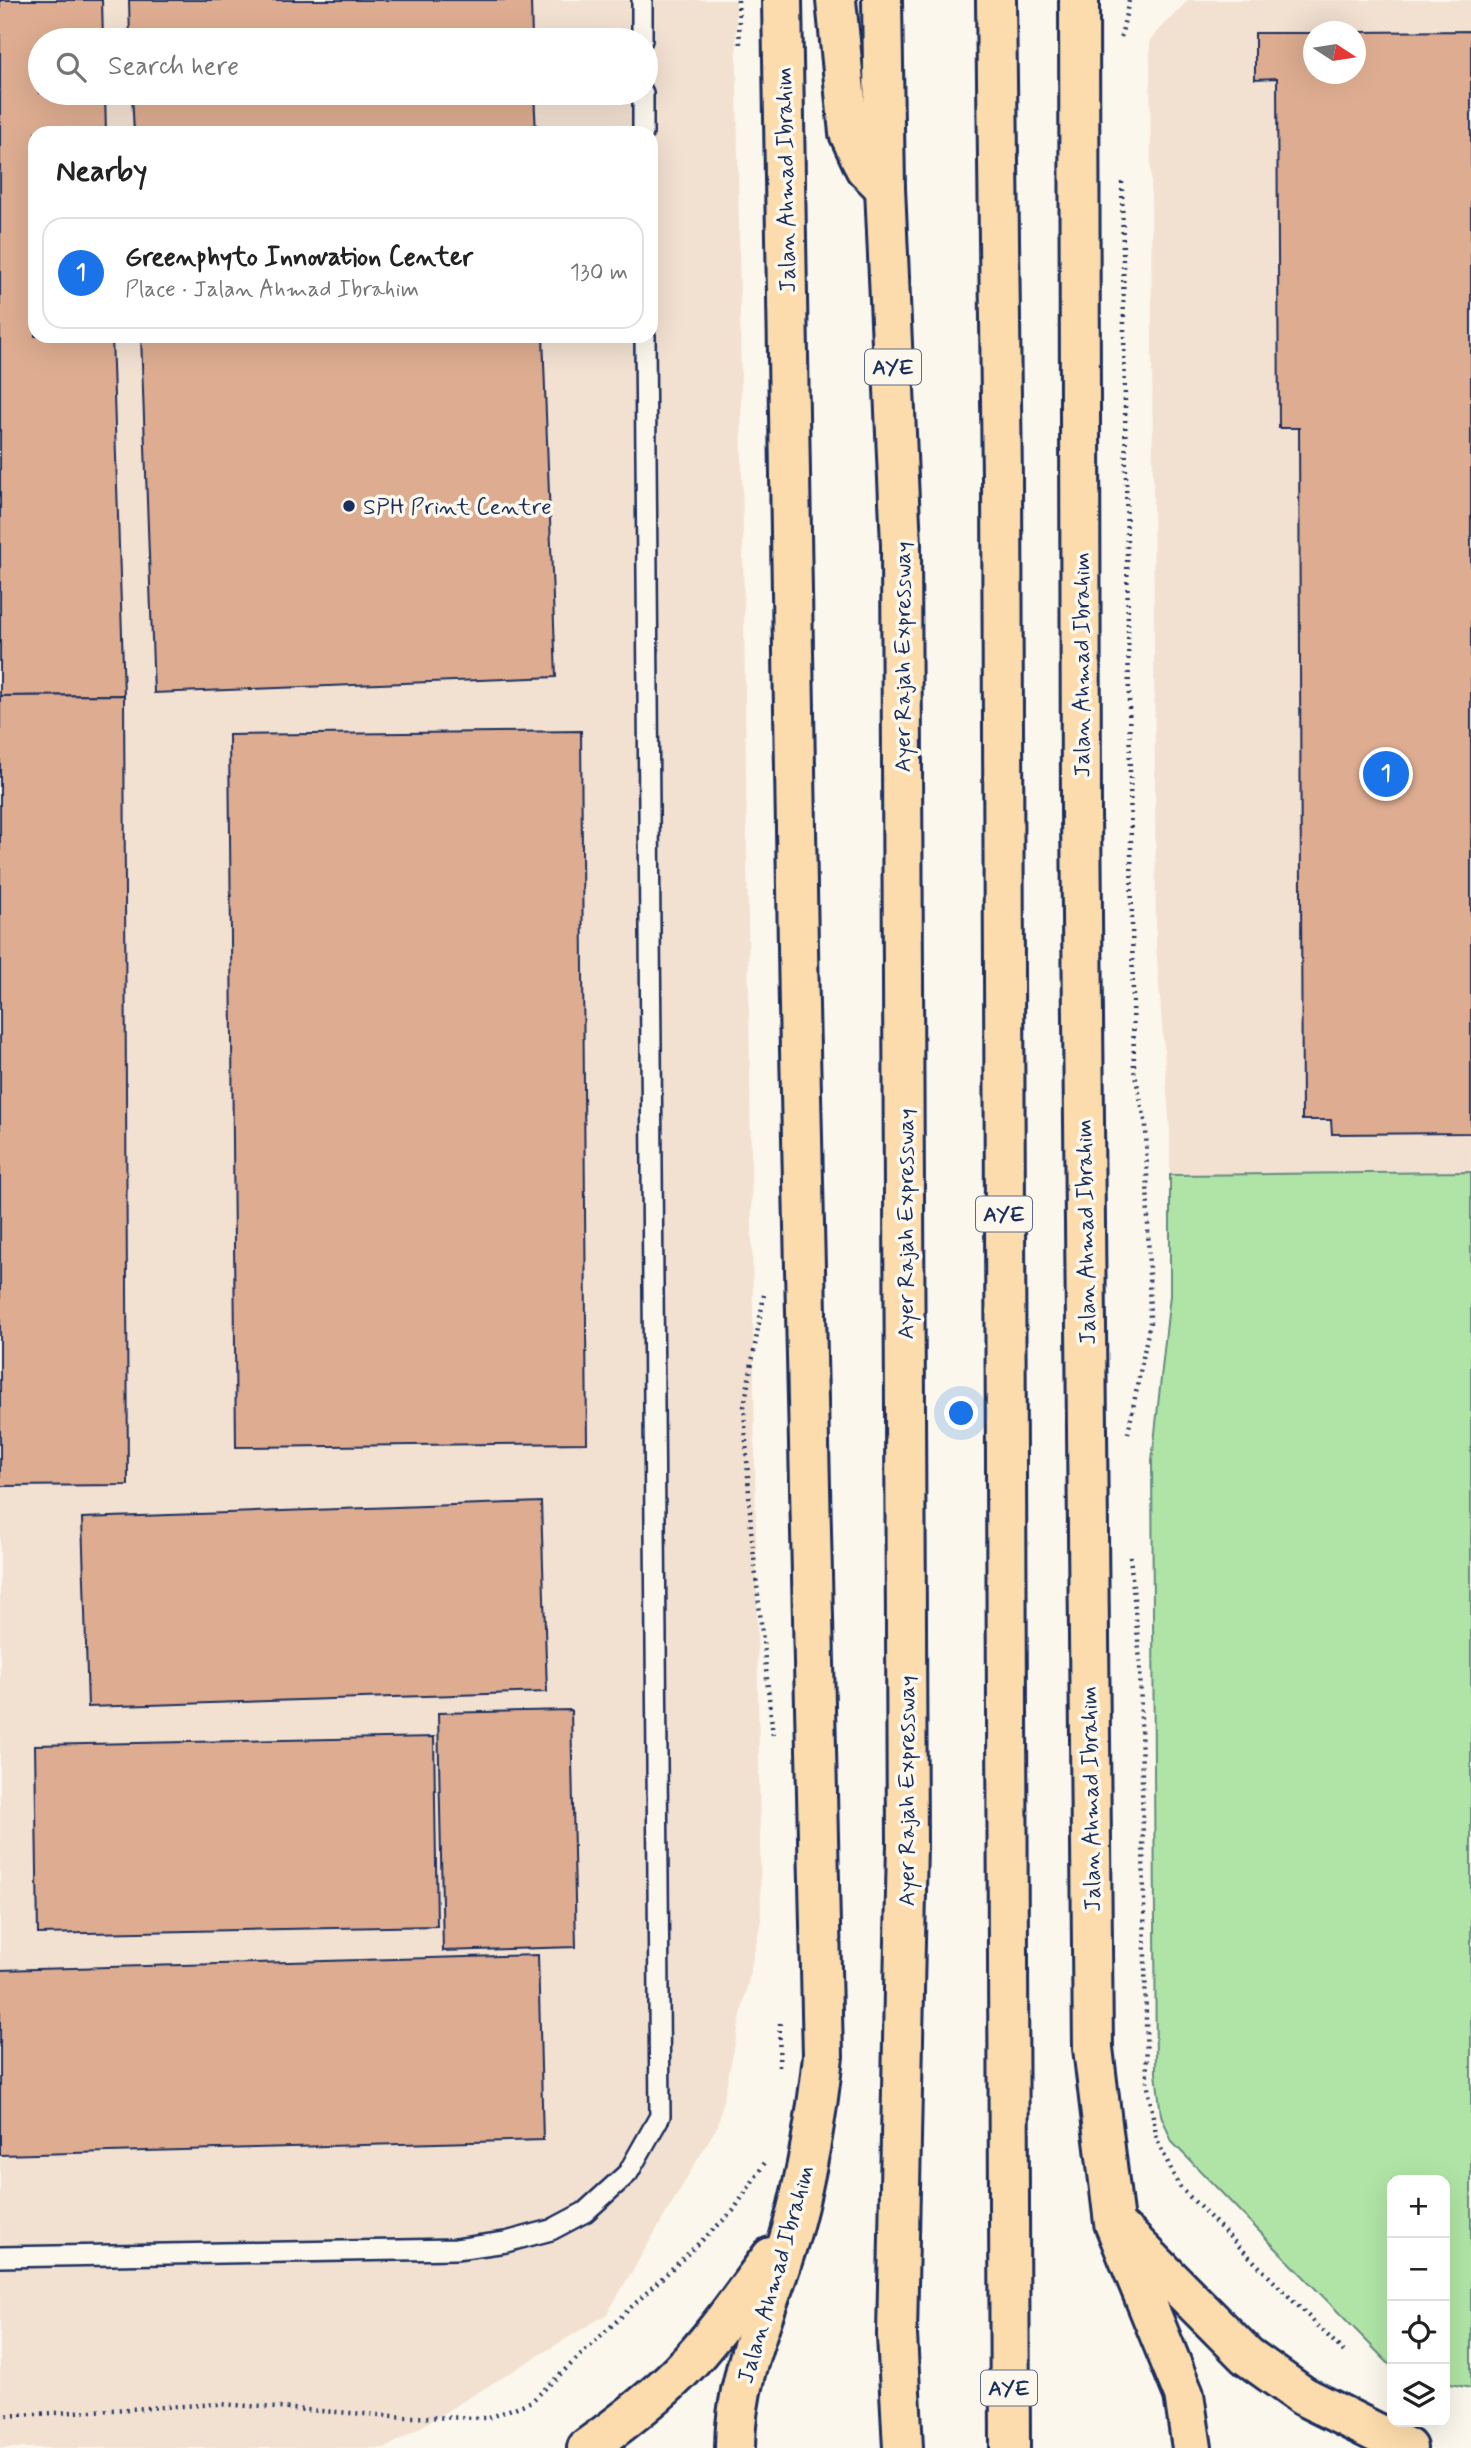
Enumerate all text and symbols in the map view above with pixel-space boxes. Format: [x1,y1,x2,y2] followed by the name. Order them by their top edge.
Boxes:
[1303,21,1366,84] north arrow
[28,28,658,105] search box
[52,48,90,86] icon: search
[108,50,239,84] text: Search here
[770,67,804,293] street label: Jalan Ahmad Ibrahim
[56,152,147,191] text: Nearby
[125,241,473,275] text: Greenphyto Innovation Center
[76,258,86,288] text: 1
[570,258,628,288] text: 130 m
[125,275,419,305] text: Place · Jalan Ahmad Ibrahim
[865,350,921,384] road number: AYE
[363,493,552,523] place label: SPH Print Centre
[341,498,357,514] marker: SPH Print Centre
[889,541,919,773] street label: Ayer Rajah Expressway
[1068,552,1098,778] street label: Jalan Ahmad Ibrahim
[1363,748,1409,800] pin: 1
[892,1108,922,1340] street label: Ayer Rajah Expressway
[1070,1119,1104,1345] street label: Jalan Ahmad Ibrahim
[976,1196,1032,1232] road number: AYE
[944,1396,978,1430] your location
[893,1675,923,1907] street label: Ayer Rajah Expressway
[1075,1686,1109,1912] street label: Jalan Ahmad Ibrahim
[731,2162,822,2387] street label: Jalan Ahmad Ibrahim
[1387,2175,1450,2427] map controls
[1387,2175,1450,2238] button: +
[1387,2238,1450,2301] button: −
[1387,2301,1450,2364] button: locate
[1387,2364,1450,2427] button: layers
[981,2370,1037,2406] road number: AYE

